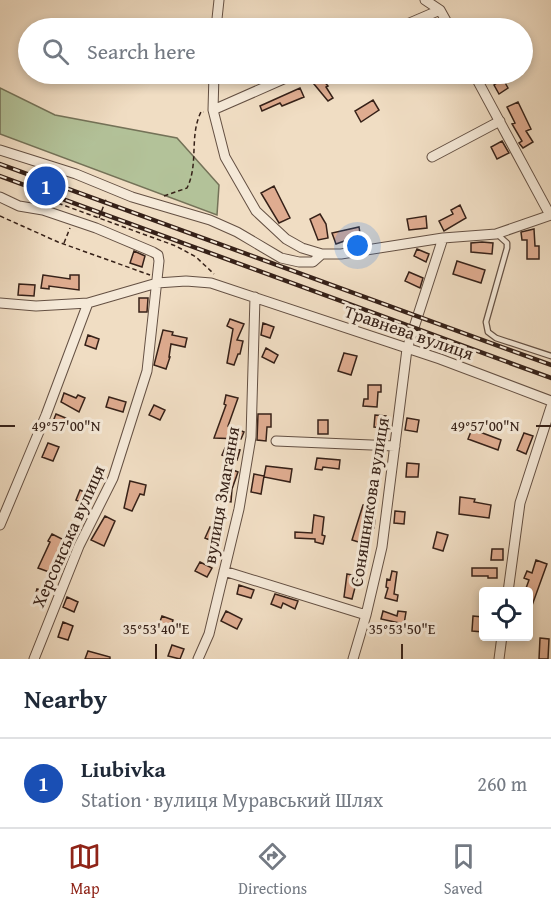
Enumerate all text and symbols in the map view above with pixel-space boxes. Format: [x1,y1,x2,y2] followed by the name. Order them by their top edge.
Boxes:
[18,18,533,84] search box
[39,35,72,68] icon: search
[87,35,196,67] text: Search here
[26,164,66,208] pin: 1
[343,231,372,260] your location
[341,297,477,367] street label: Травнева вулиця
[32,415,101,436] text: 49°57'00"N
[342,415,396,589] street label: Соняшникова вулиця
[451,415,520,436] text: 49°57'00"N
[196,424,246,566] street label: вулиця Змагання
[24,460,112,612] street label: Херсонська вулиця
[479,587,533,641] map controls
[479,587,533,641] button: locate
[123,618,190,639] text: 35°53'40"E
[369,618,436,639] text: 35°53'50"E
[24,679,107,718] text: Nearby
[81,753,166,785] text: Liubivka
[38,769,49,798] text: 1
[477,769,527,798] text: 260 m
[81,785,383,814] text: Station · вулиця Муравський Шлях
[68,840,101,900] tab: Map
[238,840,307,900] tab: Directions
[444,840,483,900] tab: Saved

